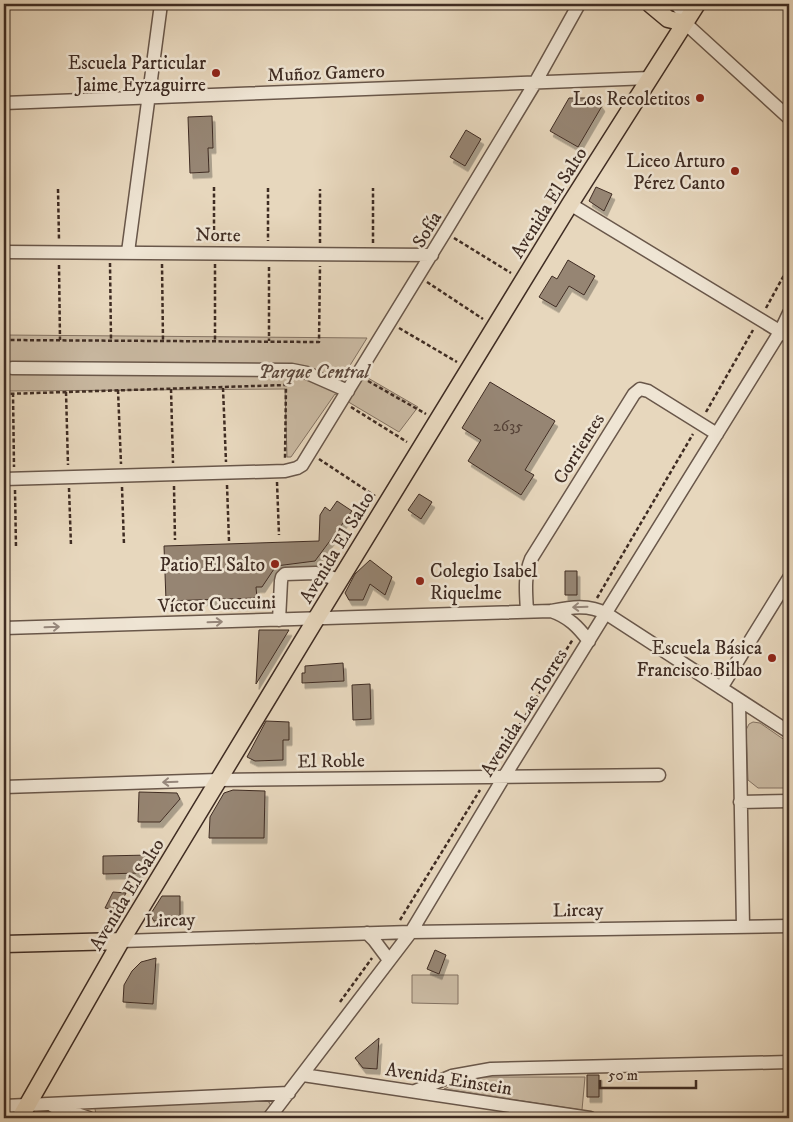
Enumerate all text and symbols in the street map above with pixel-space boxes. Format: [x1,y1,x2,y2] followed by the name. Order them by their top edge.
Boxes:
[68,52,206,97] place label: Escuela Particular Jaime Eyzaguirre
[267,60,385,87] street label: Muñoz Gamero
[210,67,222,79] marker: Escuela Particular Jaime Eyzaguirre
[573,88,690,111] place label: Los Recoletitos
[694,92,706,104] marker: Los Recoletitos
[506,143,593,263] street label: Avenida El Salto
[626,150,725,195] place label: Liceo Arturo Pérez Canto
[729,165,741,177] marker: Liceo Arturo Pérez Canto
[408,207,447,252] street label: Sofía
[195,224,241,247] street label: Norte
[258,361,372,385] park label: Parque Central
[549,409,610,488] street label: Corrientes
[493,416,523,436] house number: 2635
[295,488,380,608] street label: Avenida El Salto
[159,554,265,577] place label: Patio El Salto
[269,558,281,570] marker: Patio El Salto
[430,560,538,606] place label: Colegio Isabel Riquelme
[414,575,426,587] marker: Colegio Isabel Riquelme
[157,591,277,618] street label: Víctor Cuccuini
[572,603,588,612] one-way arrow
[206,617,223,627] one-way arrow
[44,622,60,632] one-way arrow
[637,637,762,682] place label: Escuela Básica Francisco Bilbao
[476,645,573,781] street label: Avenida Las Torres
[766,652,778,664] marker: Escuela Básica Francisco Bilbao
[297,749,365,774] street label: El Roble
[162,777,178,786] one-way arrow
[85,835,170,955] street label: Avenida El Salto
[552,899,605,922] street label: Lircay
[144,908,197,933] street label: Lircay
[600,1057,697,1089] scale bar
[384,1058,514,1101] street label: Avenida Einstein
[608,1066,638,1085] text: 50 m

